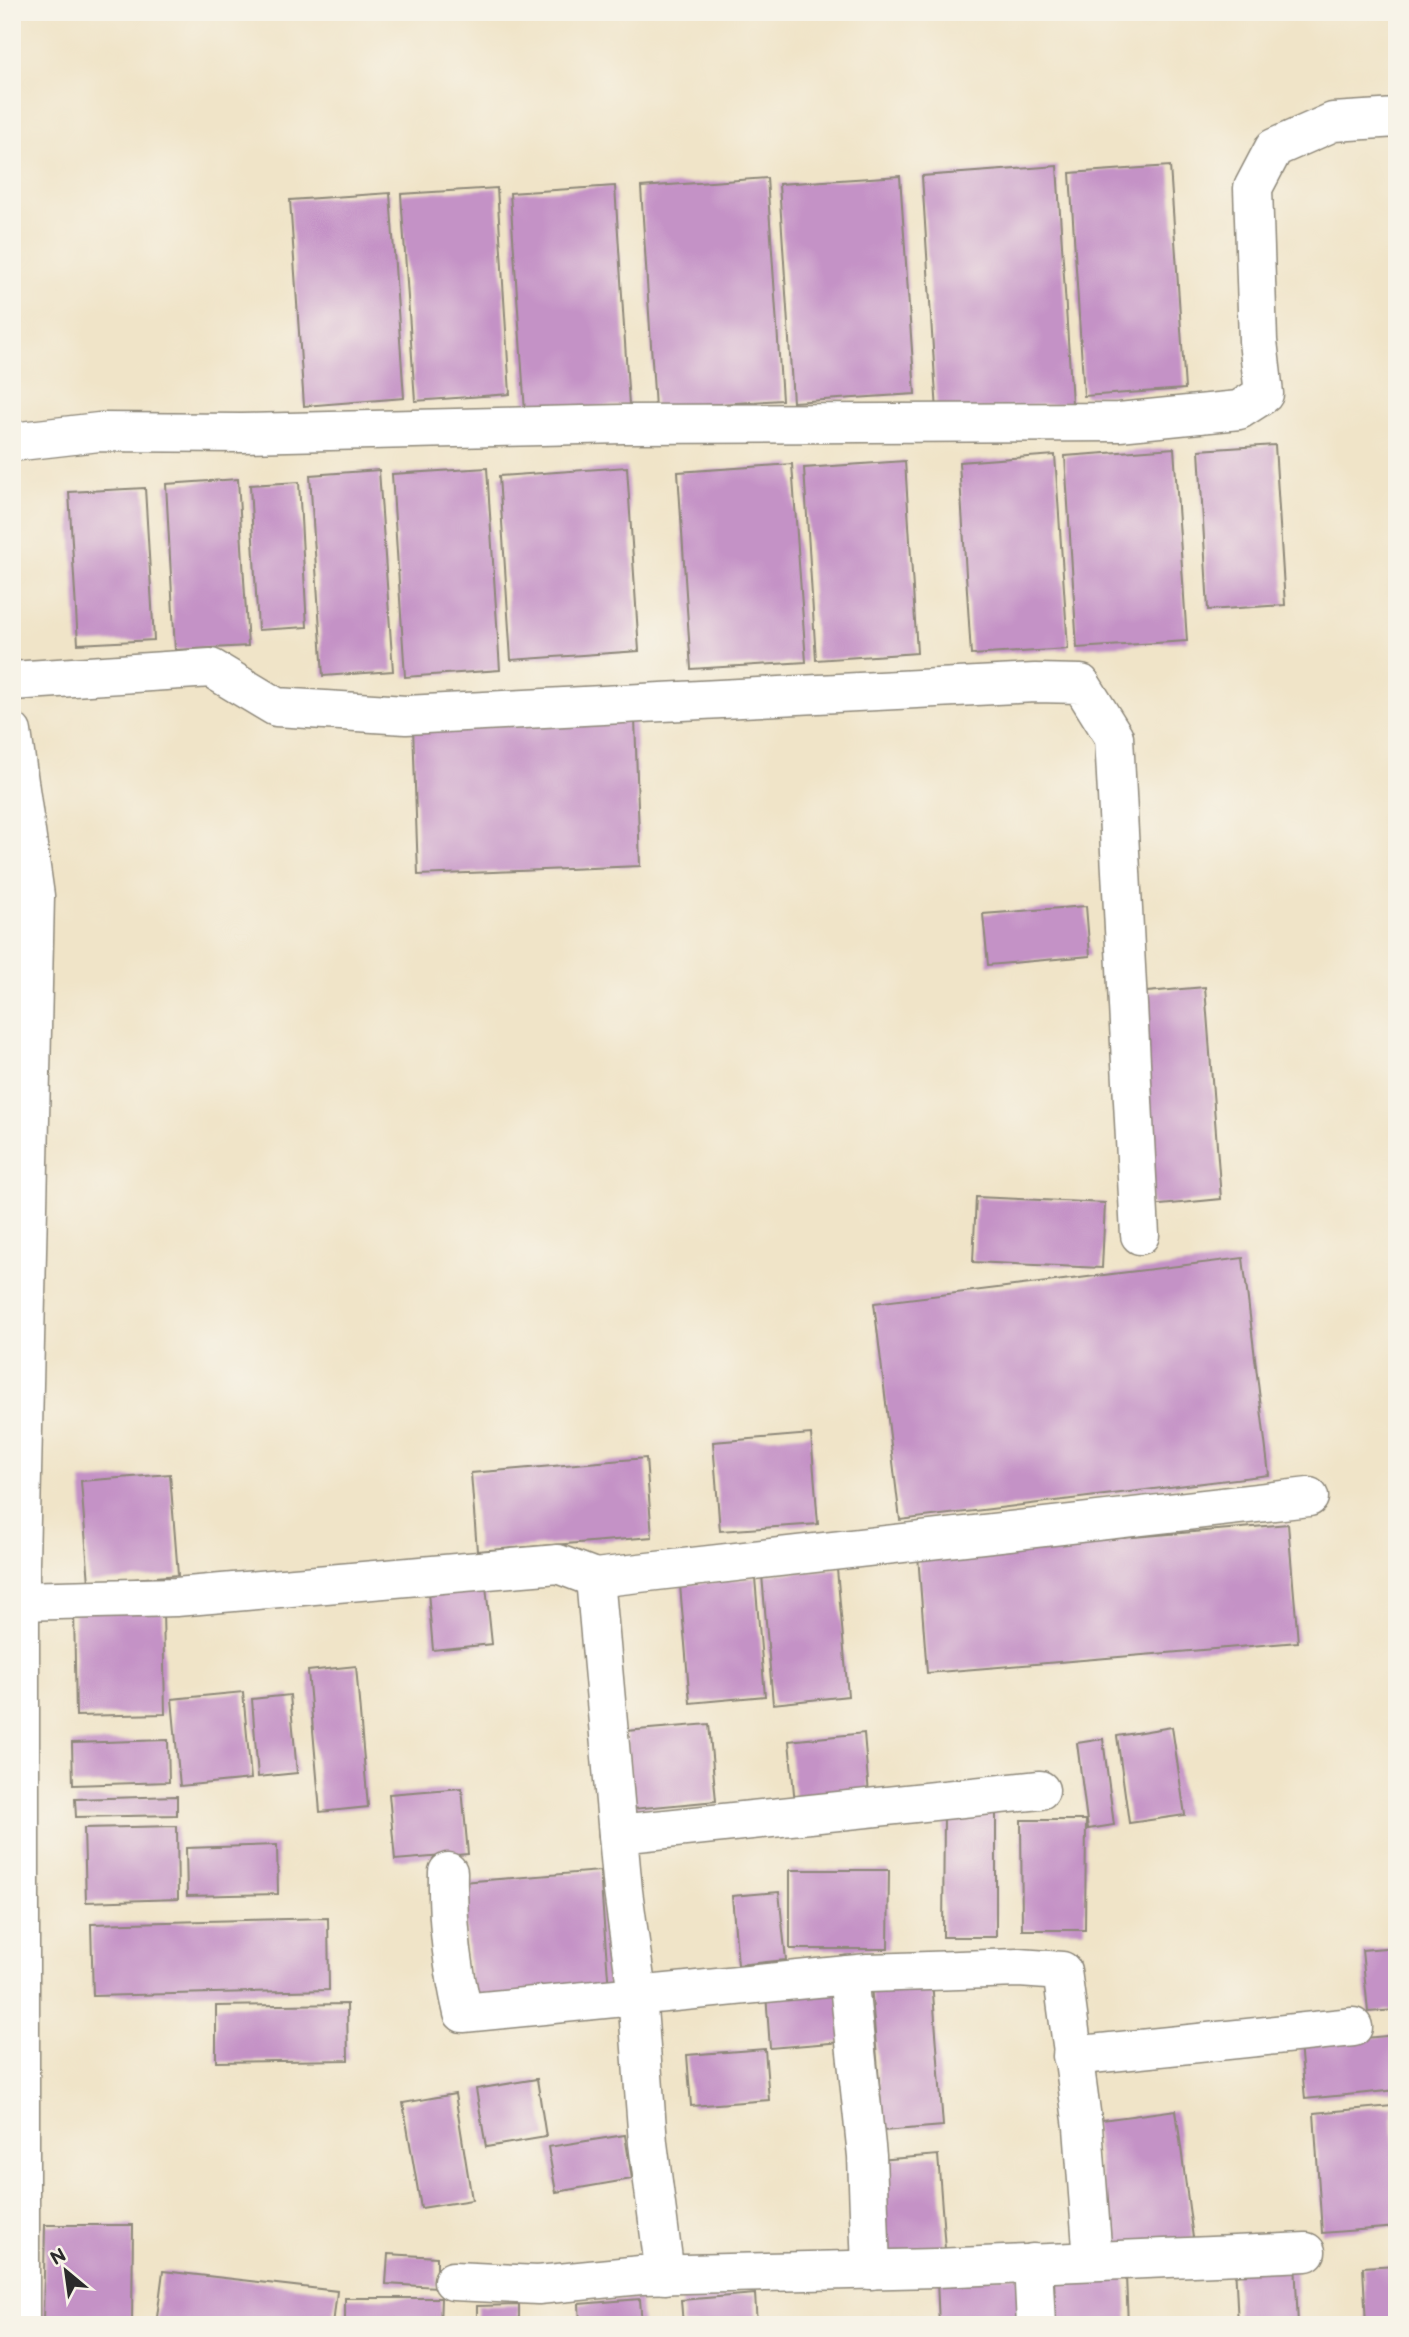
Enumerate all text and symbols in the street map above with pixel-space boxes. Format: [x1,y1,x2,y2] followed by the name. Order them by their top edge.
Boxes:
[32,2236,102,2306] north arrow
[47,2244,70,2271] text: N

